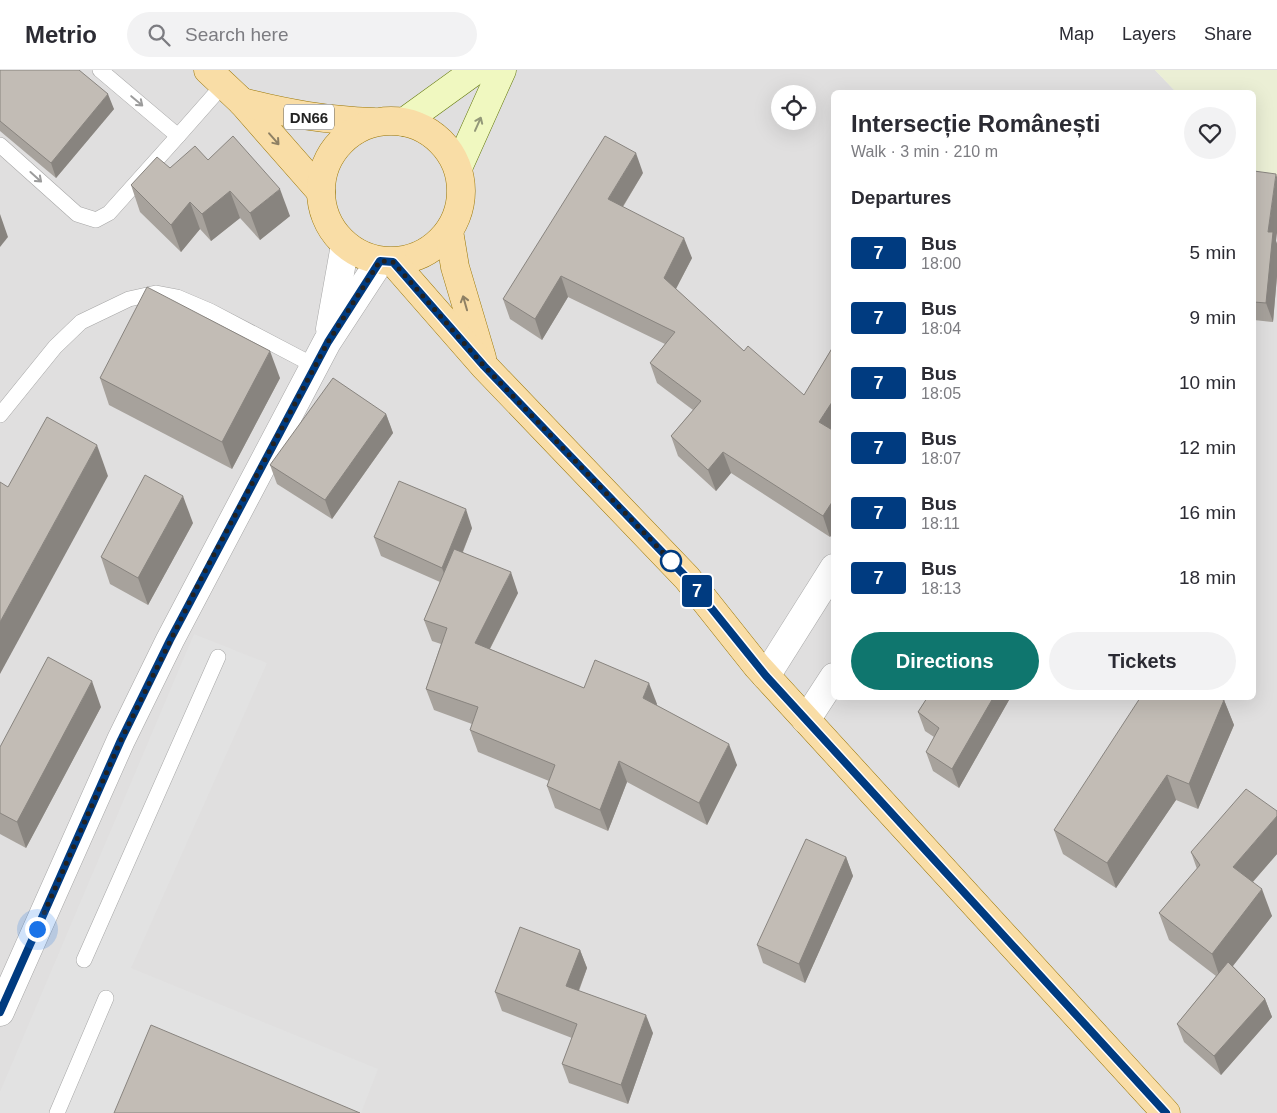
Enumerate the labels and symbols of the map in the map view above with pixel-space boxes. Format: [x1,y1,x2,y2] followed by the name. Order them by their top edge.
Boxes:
[130,96,143,107] one-way arrow
[284,104,334,130] road number: DN66
[473,117,483,132] one-way arrow
[269,132,280,145] one-way arrow
[30,171,43,183] one-way arrow
[460,295,470,311] one-way arrow
[660,550,682,572] unlabelled marker
[681,575,713,607] line badge: 7
[25,917,50,942] your location

